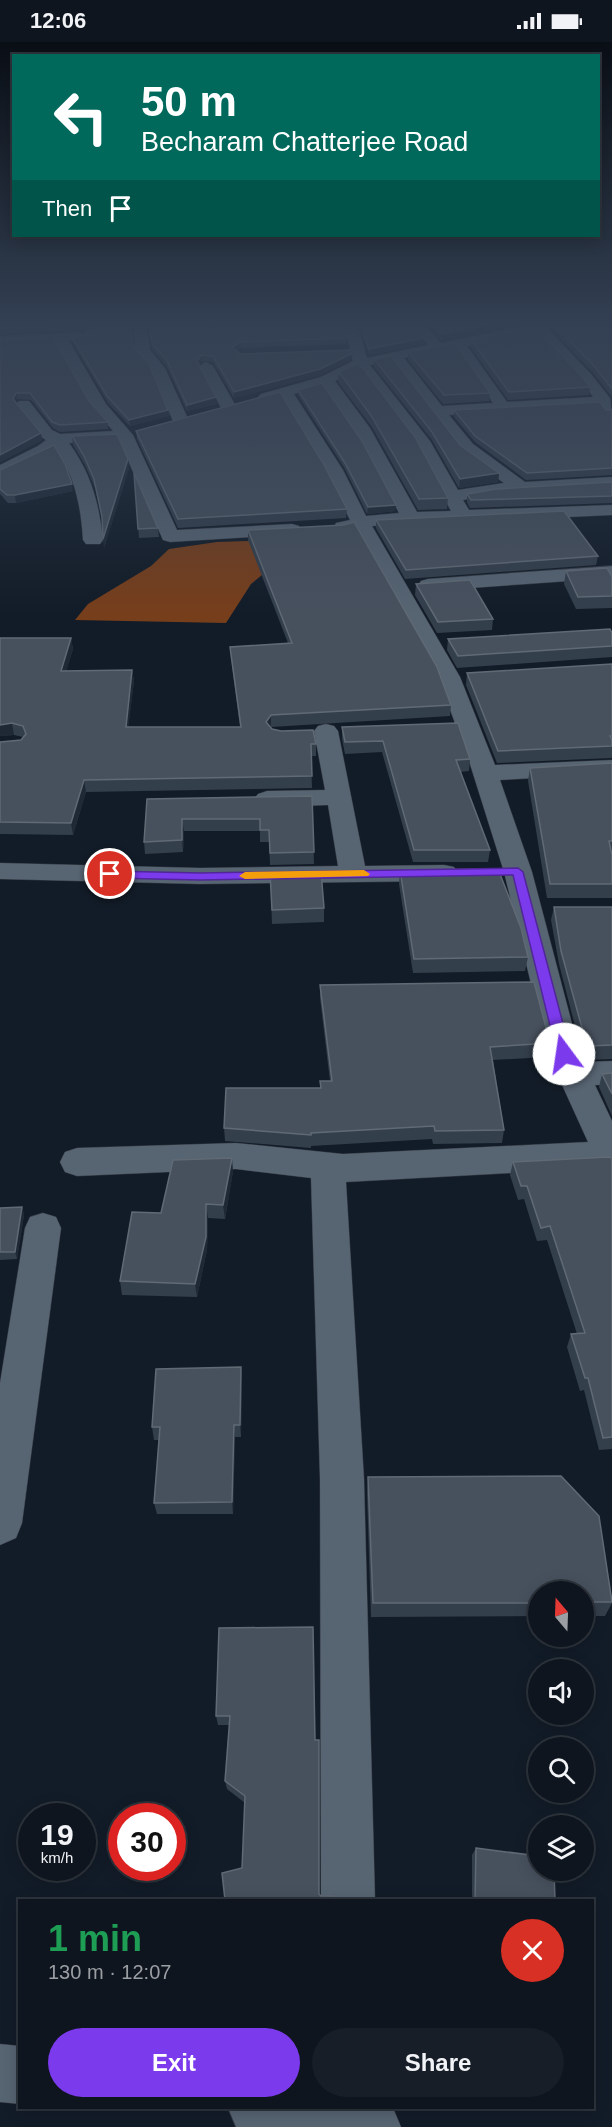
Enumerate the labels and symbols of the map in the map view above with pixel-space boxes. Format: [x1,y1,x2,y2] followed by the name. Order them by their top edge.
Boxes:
[84,848,135,899] pin
[532,1022,596,1086] position arrow
[528,1581,594,1647] north arrow
[108,1803,186,1881] speed limit sign: 30

